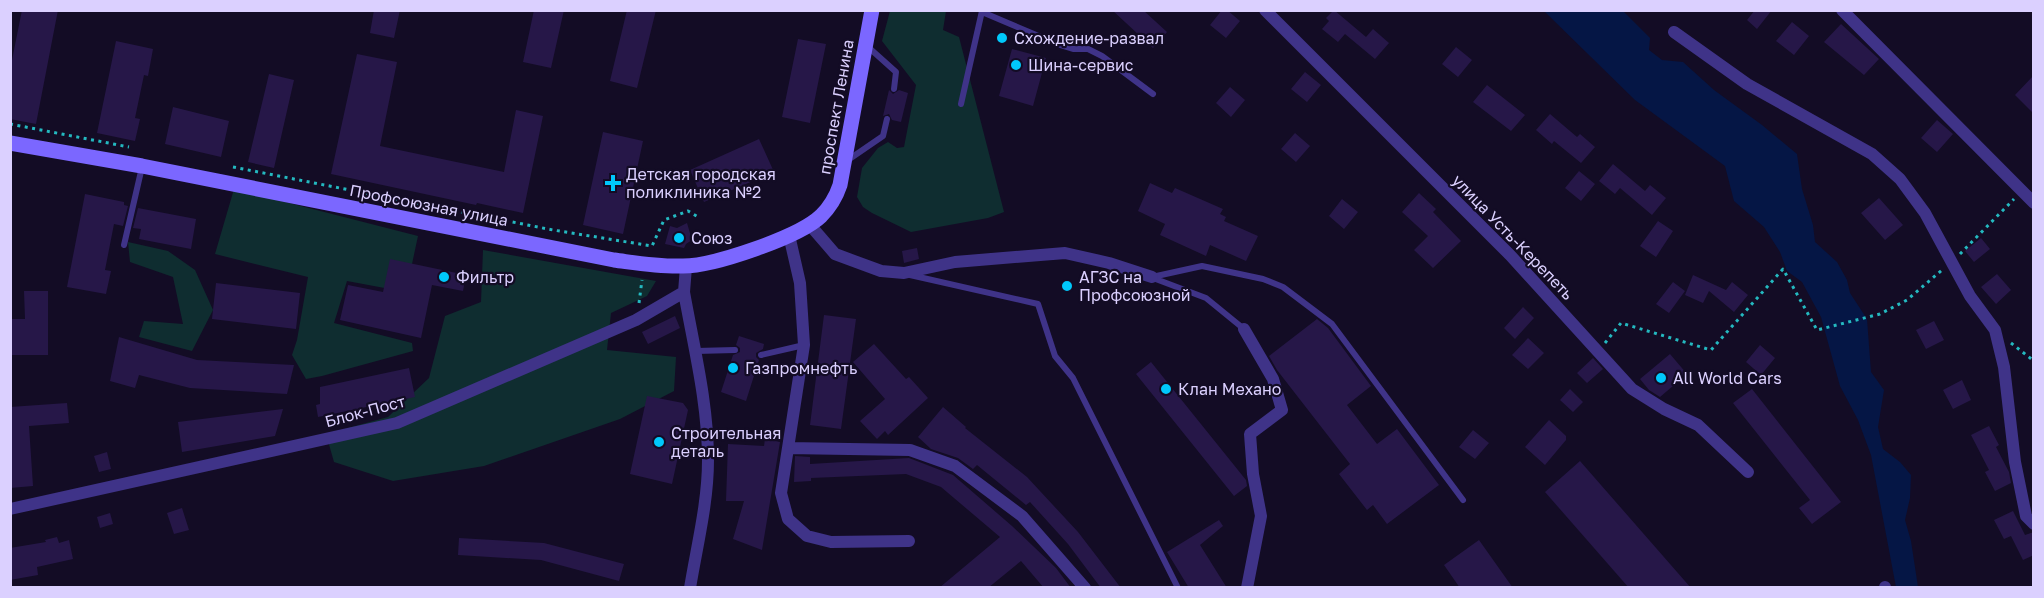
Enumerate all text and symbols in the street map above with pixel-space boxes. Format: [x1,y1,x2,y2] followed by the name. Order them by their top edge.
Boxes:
[1014,28,1164,48] place label: Схождение-развал
[995,31,1009,45] marker: Схождение-развал
[814,38,858,176] street label: проспект Ленина
[1028,55,1134,75] place label: Шина-сервис
[1009,58,1023,72] marker: Шина-сервис
[626,164,776,202] place label: Детская городская поликлиника №2
[1448,170,1578,304] street label: улица Усть-Керепеть
[604,174,622,192] marker: Детская городская поликлиника №2
[348,180,510,230] street label: Профсоюзная улица
[691,228,732,248] place label: Союз
[672,231,686,245] marker: Союз
[456,267,514,287] place label: Фильтр
[1079,267,1191,305] place label: АГЗС на Профсоюзной
[437,270,451,284] marker: Фильтр
[1060,279,1074,293] marker: АГЗС на Профсоюзной
[745,358,857,378] place label: Газпромнефть
[726,361,740,375] marker: Газпромнефть
[1673,368,1782,388] place label: All World Cars
[1654,371,1668,385] marker: All World Cars
[1178,379,1281,399] place label: Клан Механо
[1159,382,1173,396] marker: Клан Механо
[323,391,407,431] street label: Блок-Пост
[671,423,781,461] place label: Строительная деталь
[652,435,666,449] marker: Строительная деталь

